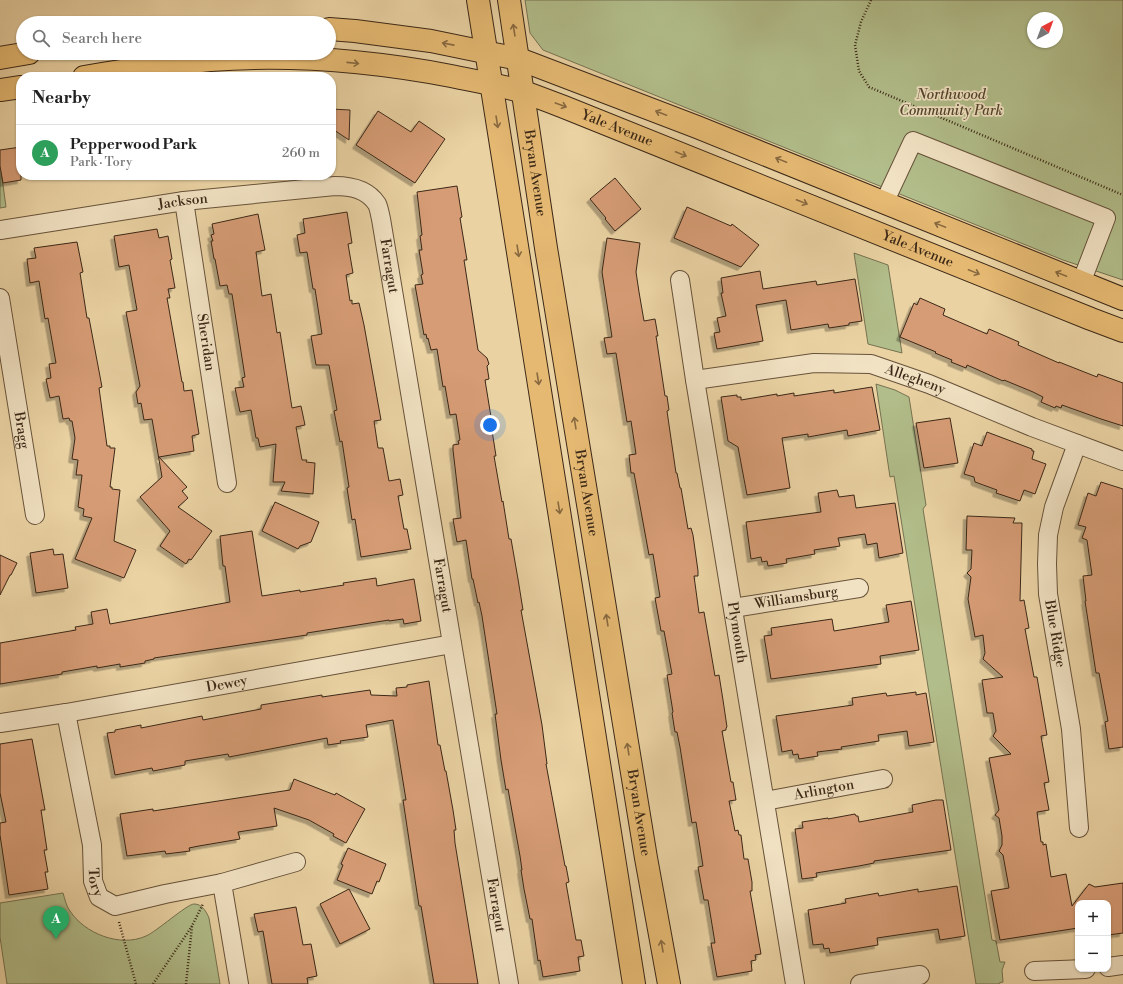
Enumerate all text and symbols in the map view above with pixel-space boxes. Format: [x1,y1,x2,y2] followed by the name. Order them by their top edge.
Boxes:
[1027,12,1063,48] north arrow
[16,16,336,60] search box
[510,23,518,36] one-way arrow
[30,27,52,49] icon: search
[62,29,142,48] text: Search here
[442,40,455,48] one-way arrow
[346,59,359,66] one-way arrow
[899,86,1003,120] park label: Northwood Community Park
[32,87,91,109] text: Nearby
[554,102,566,110] one-way arrow
[578,105,656,151] street label: Yale Avenue
[656,108,668,116] one-way arrow
[494,115,502,128] one-way arrow
[519,127,550,218] street label: Bryan Avenue
[70,135,197,154] text: Pepperwood Park
[40,145,50,161] text: A
[282,145,320,161] text: 260 m
[675,150,687,158] one-way arrow
[70,154,132,170] text: Park · Tory
[775,156,787,164] one-way arrow
[155,190,209,214] street label: Jackson
[795,199,807,207] one-way arrow
[935,221,947,229] one-way arrow
[878,226,956,272] street label: Yale Avenue
[375,237,402,295] street label: Farragut
[514,244,522,257] one-way arrow
[968,269,980,276] one-way arrow
[1055,270,1067,278] one-way arrow
[192,312,219,373] street label: Sheridan
[882,360,948,399] street label: Allegheny
[534,372,542,385] one-way arrow
[9,409,33,451] street label: Bragg
[480,415,500,435] your location
[571,417,579,430] one-way arrow
[570,447,602,538] street label: Bryan Avenue
[555,501,563,514] one-way arrow
[429,557,456,614] street label: Farragut
[752,582,840,614] street label: Williamsburg
[1040,597,1069,669] street label: Blue Ridge
[723,600,751,665] street label: Plymouth
[603,614,611,627] one-way arrow
[205,672,249,697] street label: Dewey
[624,742,632,755] one-way arrow
[622,767,655,857] street label: Bryan Avenue
[791,775,856,805] street label: Arlington
[84,867,107,900] street label: Tory
[482,877,509,934] street label: Farragut
[1075,900,1111,972] map controls
[1075,900,1111,936] button: +
[43,906,69,939] pin: A
[1075,936,1111,972] button: −
[658,940,666,953] one-way arrow

